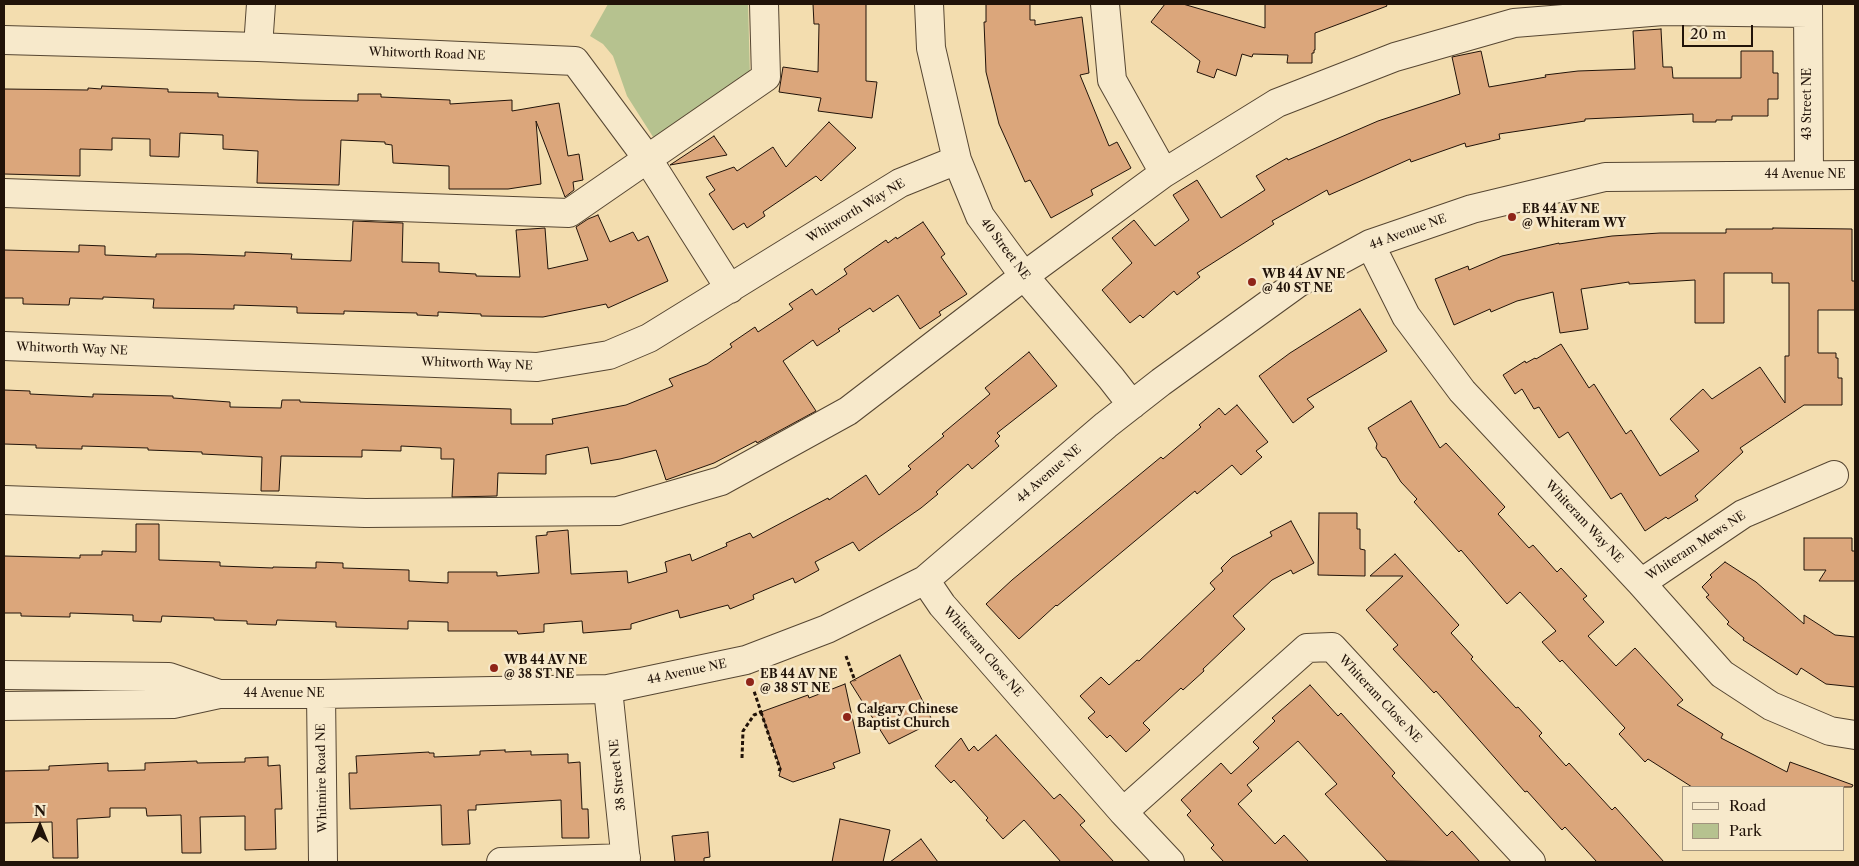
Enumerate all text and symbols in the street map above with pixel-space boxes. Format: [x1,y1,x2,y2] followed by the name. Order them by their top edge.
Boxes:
[1684,15,1755,47] scale bar
[1690,24,1726,43] text: 20 m
[368,45,486,63] street label: Whitworth Road NE
[1801,68,1815,140] street label: 43 Street NE
[1764,168,1846,182] street label: 44 Avenue NE
[804,176,908,246] street label: Whitworth Way NE
[1522,203,1626,231] place label: EB 44 AV NE @ Whiteram WY
[1367,211,1449,253] street label: 44 Avenue NE
[1506,211,1518,223] marker: EB 44 AV NE @ Whiteram WY
[977,215,1033,283] street label: 40 Street NE
[1262,268,1345,296] place label: WB 44 AV NE @ 40 ST NE
[1246,276,1258,288] marker: WB 44 AV NE @ 40 ST NE
[16,340,128,358] street label: Whitworth Way NE
[421,355,533,373] street label: Whitworth Way NE
[1014,442,1084,506] street label: 44 Avenue NE
[1542,478,1626,566] street label: Whiteram Way NE
[1643,508,1749,584] street label: Whiteram Mews NE
[940,604,1026,700] street label: Whiteram Close NE
[1336,652,1424,746] street label: Whiteram Close NE
[504,654,587,682] place label: WB 44 AV NE @ 38 ST NE
[646,657,728,687] street label: 44 Avenue NE
[488,662,500,674] marker: WB 44 AV NE @ 38 ST NE
[760,668,837,696] place label: EB 44 AV NE @ 38 ST NE
[744,676,756,688] marker: EB 44 AV NE @ 38 ST NE
[243,687,325,701] street label: 44 Avenue NE
[857,703,958,731] place label: Calgary Chinese Baptist Church
[841,711,853,723] marker: Calgary Chinese Baptist Church
[314,723,330,833] street label: Whitmire Road NE
[607,738,629,812] street label: 38 Street NE
[1682,786,1844,851] legend
[1729,796,1766,815] text: Road
[15,801,65,851] north arrow
[34,802,46,820] text: N
[1729,821,1762,840] text: Park

